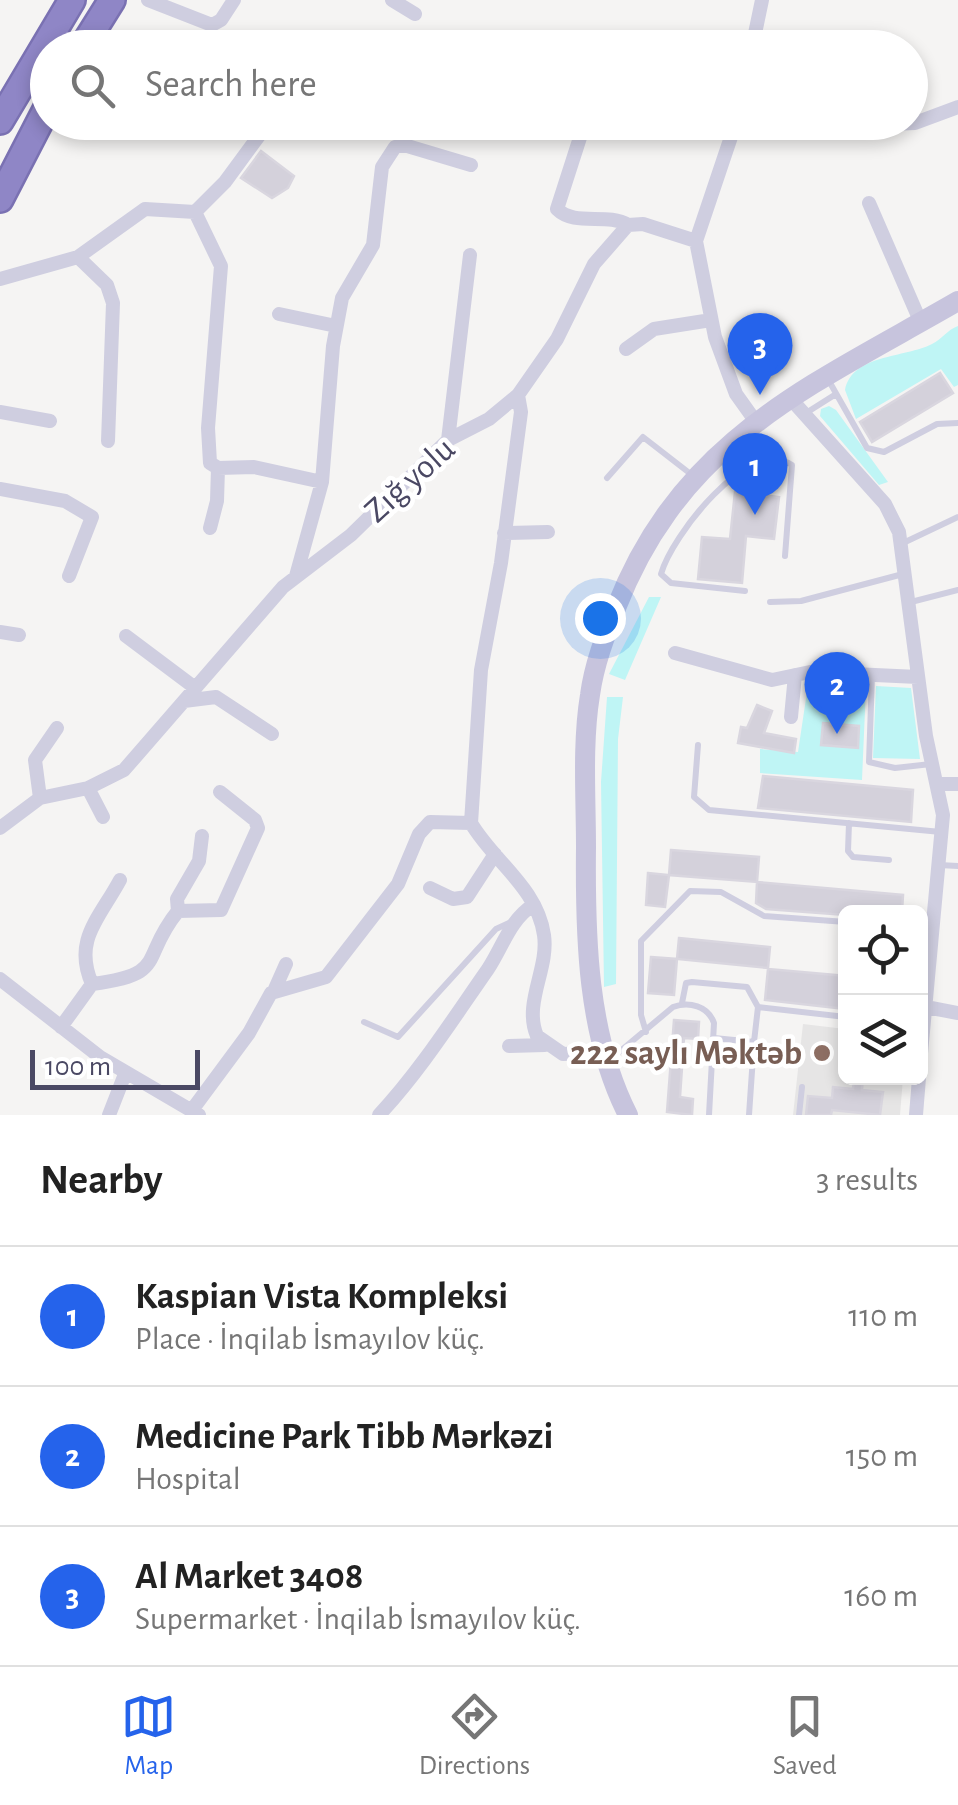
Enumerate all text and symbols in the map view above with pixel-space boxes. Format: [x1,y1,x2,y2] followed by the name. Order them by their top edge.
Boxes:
[30,30,928,140] search box
[65,58,120,113] icon: search
[145,66,317,104] text: Search here
[728,312,792,395] pin: 3
[358,431,462,529] street label: Zığ yolu
[722,432,788,515] pin: 1
[575,593,626,644] your location
[804,652,870,734] pin: 2
[838,905,928,1085] map controls
[838,905,928,995] button: locate
[838,995,928,1085] button: layers
[570,1036,802,1071] place label: 222 saylı Məktəb
[811,1042,833,1064] marker: 222 saylı Məktəb
[30,1045,200,1090] scale bar
[45,1053,111,1081] text: 100 m
[40,1159,163,1201] text: Nearby
[816,1164,918,1196] text: 3 results
[135,1278,508,1316] text: Kaspian Vista Kompleksi
[67,1300,78,1332] text: 1
[848,1300,918,1332] text: 110 m
[135,1323,485,1355] text: Place · İnqilab İsmayılov küç.
[135,1418,553,1456] text: Medicine Park Tibb Mərkəzi
[65,1440,80,1472] text: 2
[846,1440,918,1472] text: 150 m
[135,1463,241,1495] text: Hospital
[135,1558,363,1596] text: Al Market 3408
[66,1580,79,1612] text: 3
[844,1580,918,1612] text: 160 m
[135,1603,581,1635] text: Supermarket · İnqilab İsmayılov küç.
[121,1689,176,1783] tab: Map
[419,1689,530,1783] tab: Directions
[773,1689,837,1783] tab: Saved

